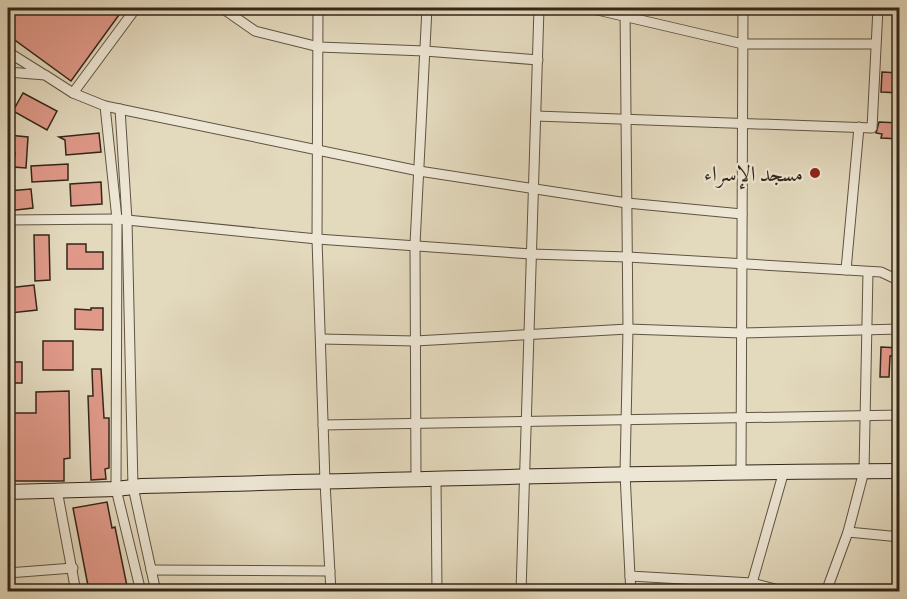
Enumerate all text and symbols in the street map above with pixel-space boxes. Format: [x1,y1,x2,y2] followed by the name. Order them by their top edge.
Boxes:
[704,159,803,190] place label: مسجد الإسراء
[808,166,822,180] marker: مسجد الإسراء

